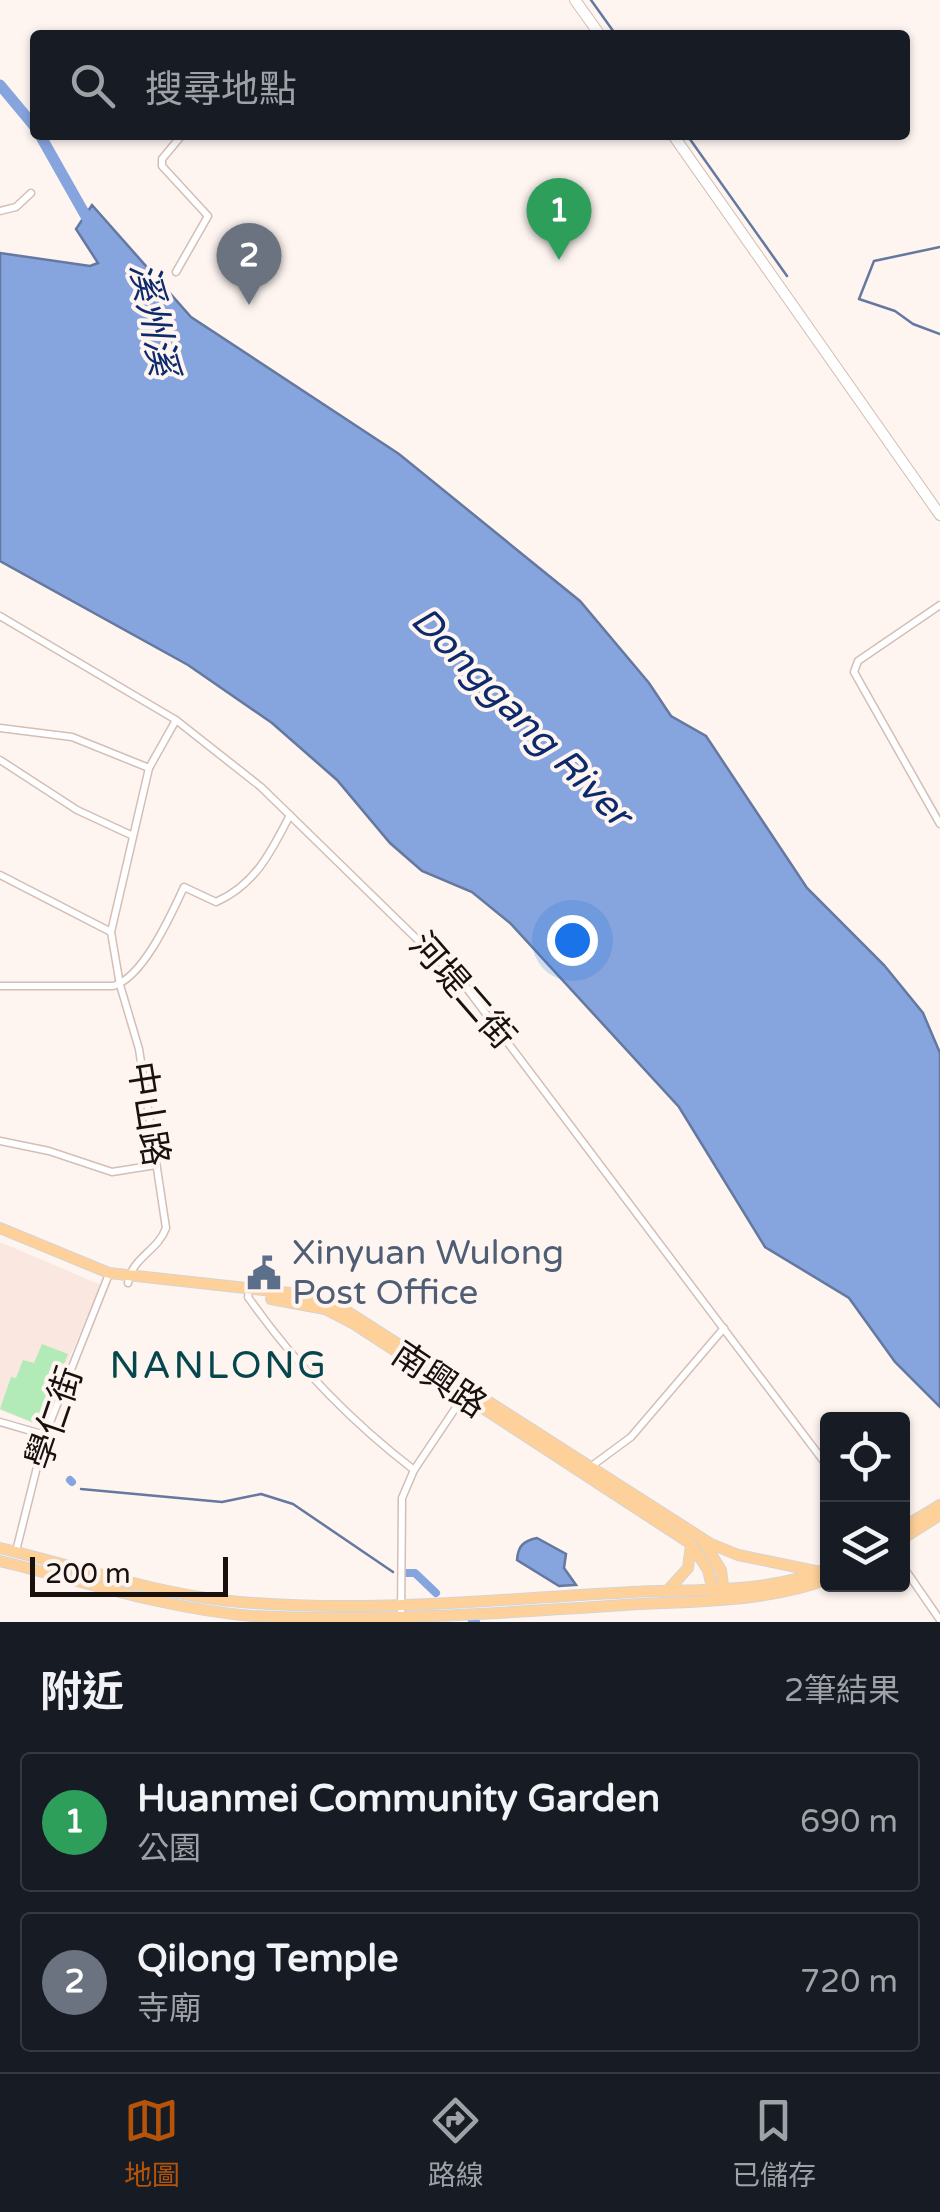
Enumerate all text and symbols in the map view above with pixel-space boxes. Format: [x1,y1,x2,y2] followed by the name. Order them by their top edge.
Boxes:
[30,30,910,140] search box
[65,58,120,113] icon: search
[145,67,297,113] text: 搜尋地點
[526,178,592,260] pin: 1
[216,222,282,305] pin: 2
[120,259,187,384] water label: 溪州溪
[401,597,644,840] water label: Donggang River
[547,915,598,966] your location
[400,924,524,1058] street label: 河堤二街
[119,1059,177,1169] street label: 中山路
[292,1232,564,1314] place label: Xinyuan Wulong Post Office
[245,1254,283,1292] public building icon: Xinyuan Wulong Post Office
[384,1333,494,1427] street label: 南興路
[110,1343,328,1389] district label: NANLONG
[18,1362,92,1474] street label: 學仁街
[820,1412,910,1592] map controls
[820,1412,910,1502] button: locate
[820,1502,910,1592] button: layers
[30,1552,228,1596] scale bar
[45,1557,131,1591] text: 200 m
[40,1667,124,1718] text: 附近
[784,1672,900,1710] text: 2筆結果
[137,1776,660,1822] text: Huanmei Community Garden
[64,1803,85,1841] text: 1
[800,1803,898,1841] text: 690 m
[137,1830,201,1868] text: 公園
[137,1936,399,1982] text: Qilong Temple
[64,1963,85,2001] text: 2
[800,1963,898,2001] text: 720 m
[137,1990,201,2028] text: 寺廟
[124,2093,180,2193] tab: 地圖
[428,2093,484,2193] tab: 路線
[732,2093,816,2193] tab: 已儲存

